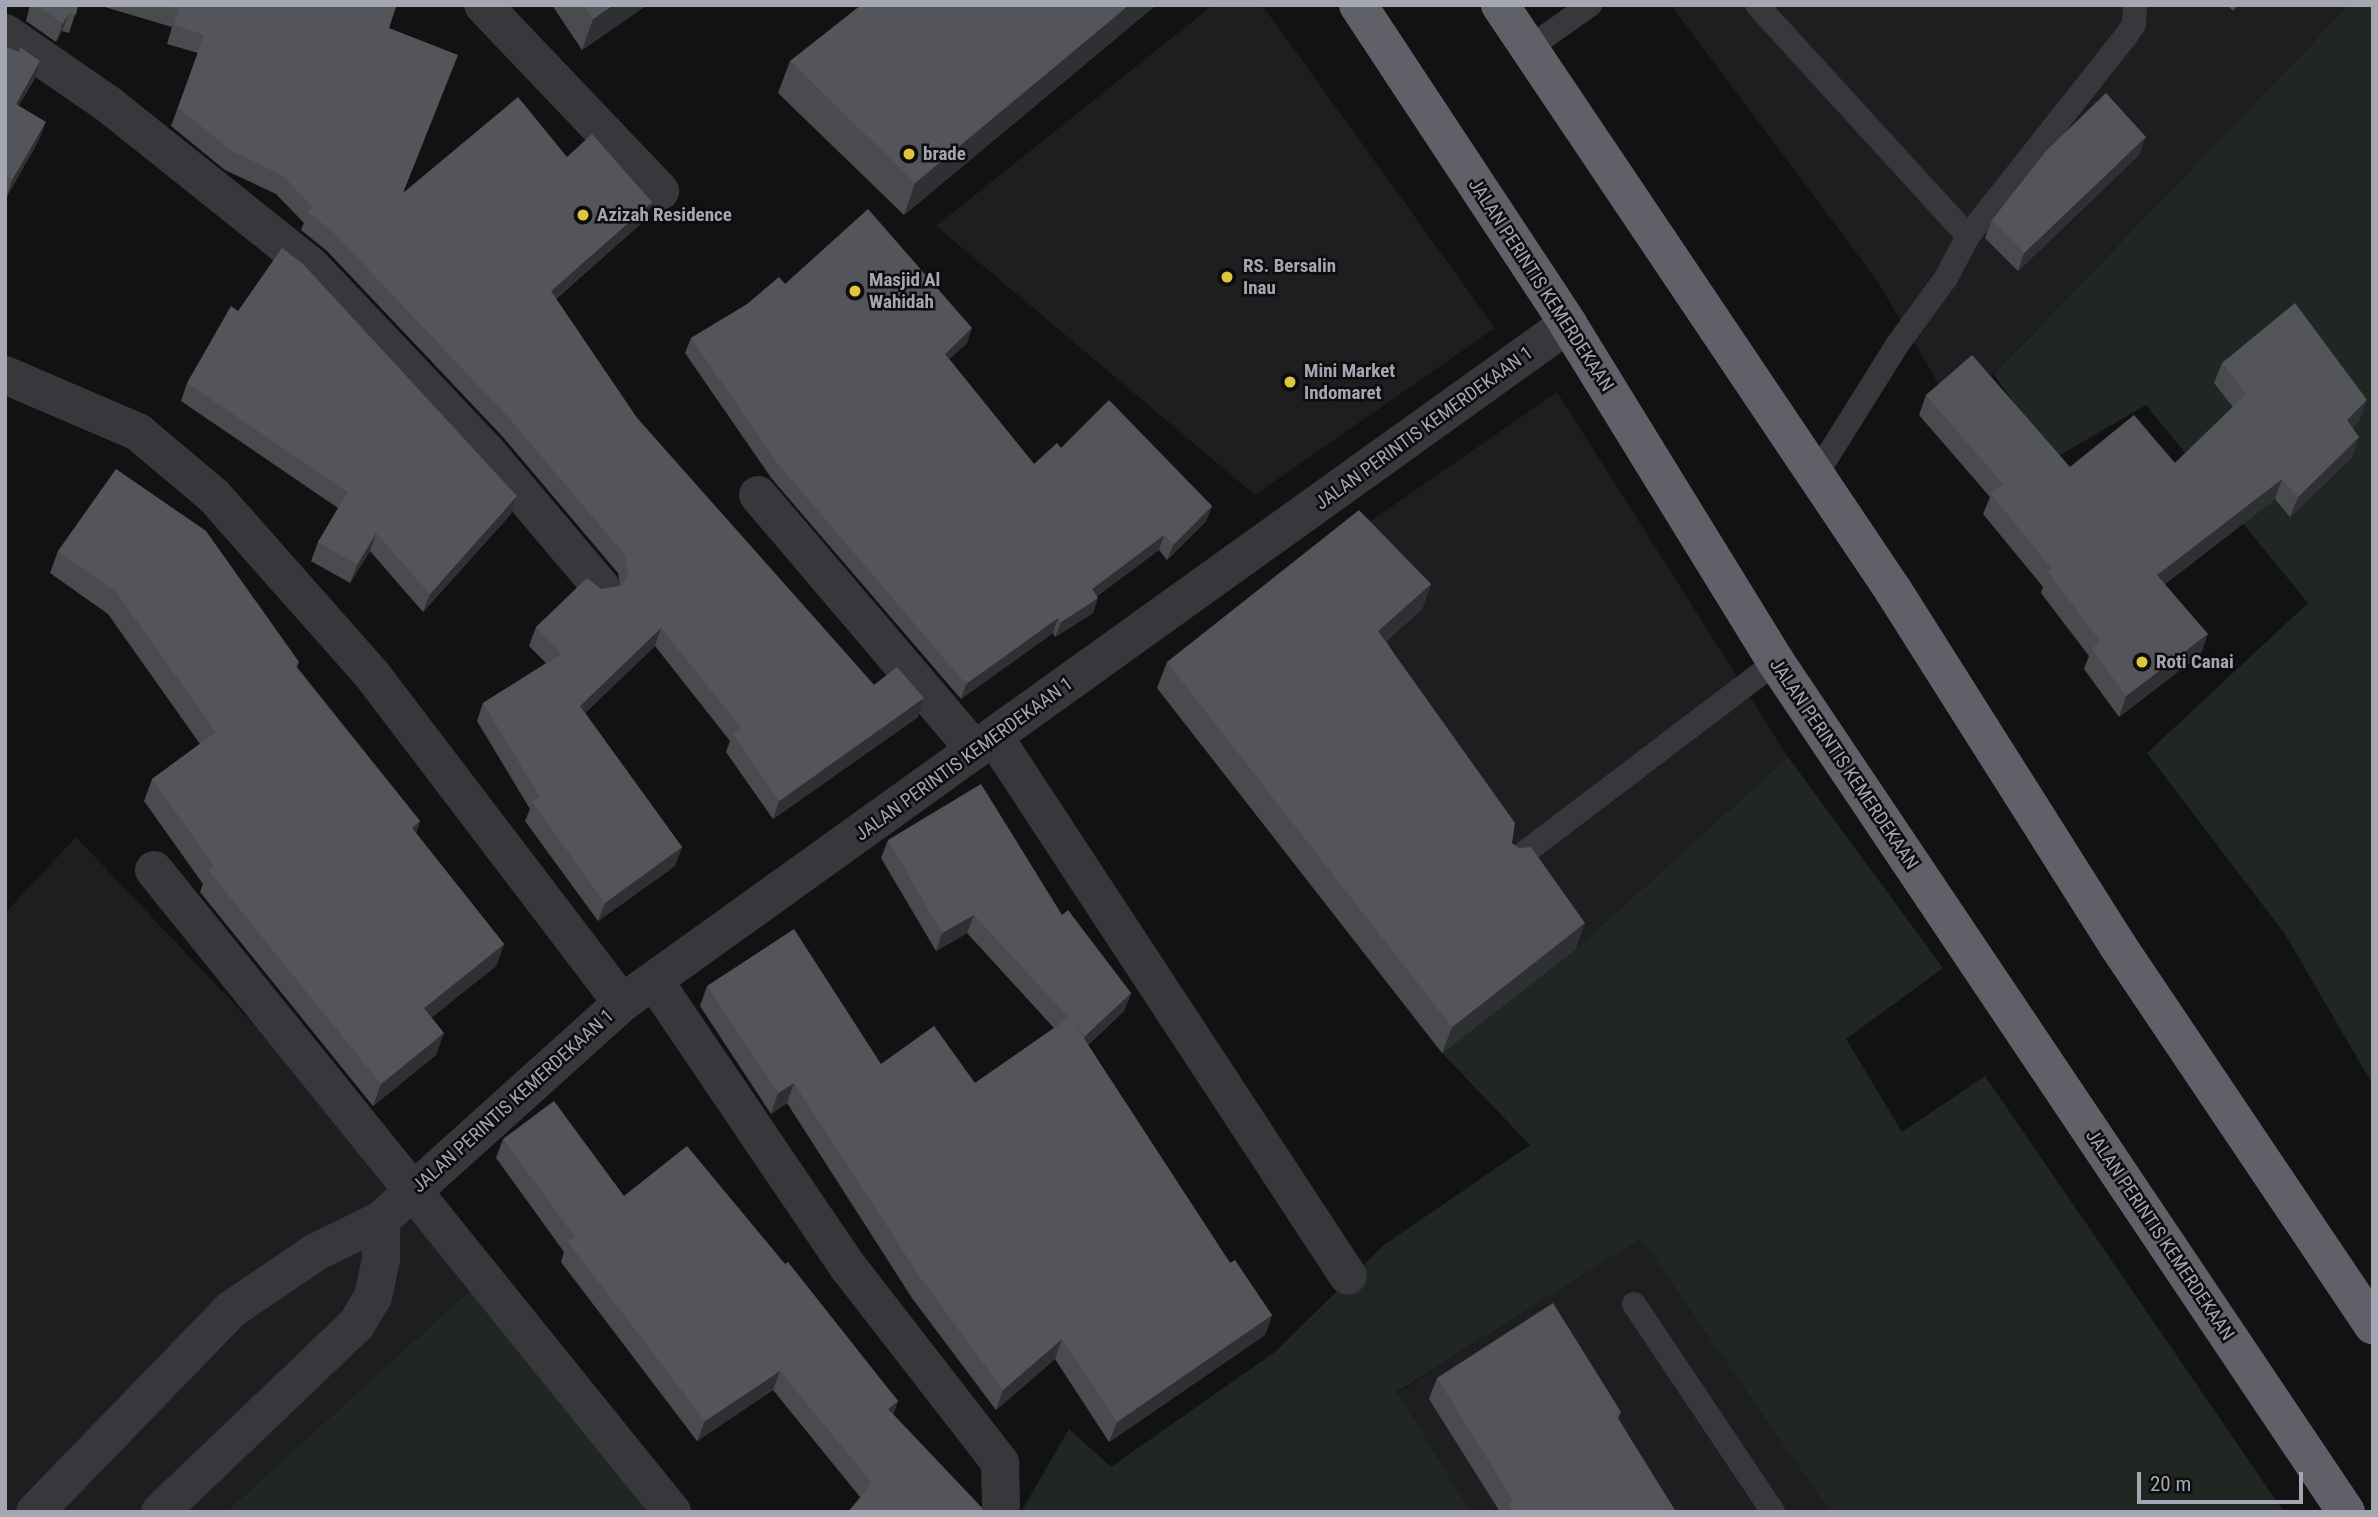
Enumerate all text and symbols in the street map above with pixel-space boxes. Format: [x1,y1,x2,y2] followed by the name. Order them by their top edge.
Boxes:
[923,143,966,165] place label: brade
[901,146,917,162] marker: brade
[1464,174,1618,396] street label: JALAN PERINTIS KEMERDEKAAN
[597,204,732,226] place label: Azizah Residence
[575,207,591,223] marker: Azizah Residence
[1243,255,1336,299] place label: RS. Bersalin Inau
[1217,267,1237,287] marker: RS. Bersalin Inau
[869,269,940,313] place label: Masjid Al Wahidah
[847,283,863,299] marker: Masjid Al Wahidah
[1311,341,1537,515] street label: JALAN PERINTIS KEMERDEKAAN 1
[1304,360,1395,404] place label: Mini Market Indomaret
[1282,374,1298,390] marker: Mini Market Indomaret
[2156,651,2234,673] place label: Roti Canai
[1765,654,1923,874] street label: JALAN PERINTIS KEMERDEKAAN
[2134,654,2150,670] marker: Roti Canai
[851,672,1077,846] street label: JALAN PERINTIS KEMERDEKAAN 1
[408,1004,618,1198] street label: JALAN PERINTIS KEMERDEKAAN 1
[2081,1125,2239,1345] street label: JALAN PERINTIS KEMERDEKAAN
[2140,1458,2306,1502] scale bar
[2150,1472,2191,1496] text: 20 m

